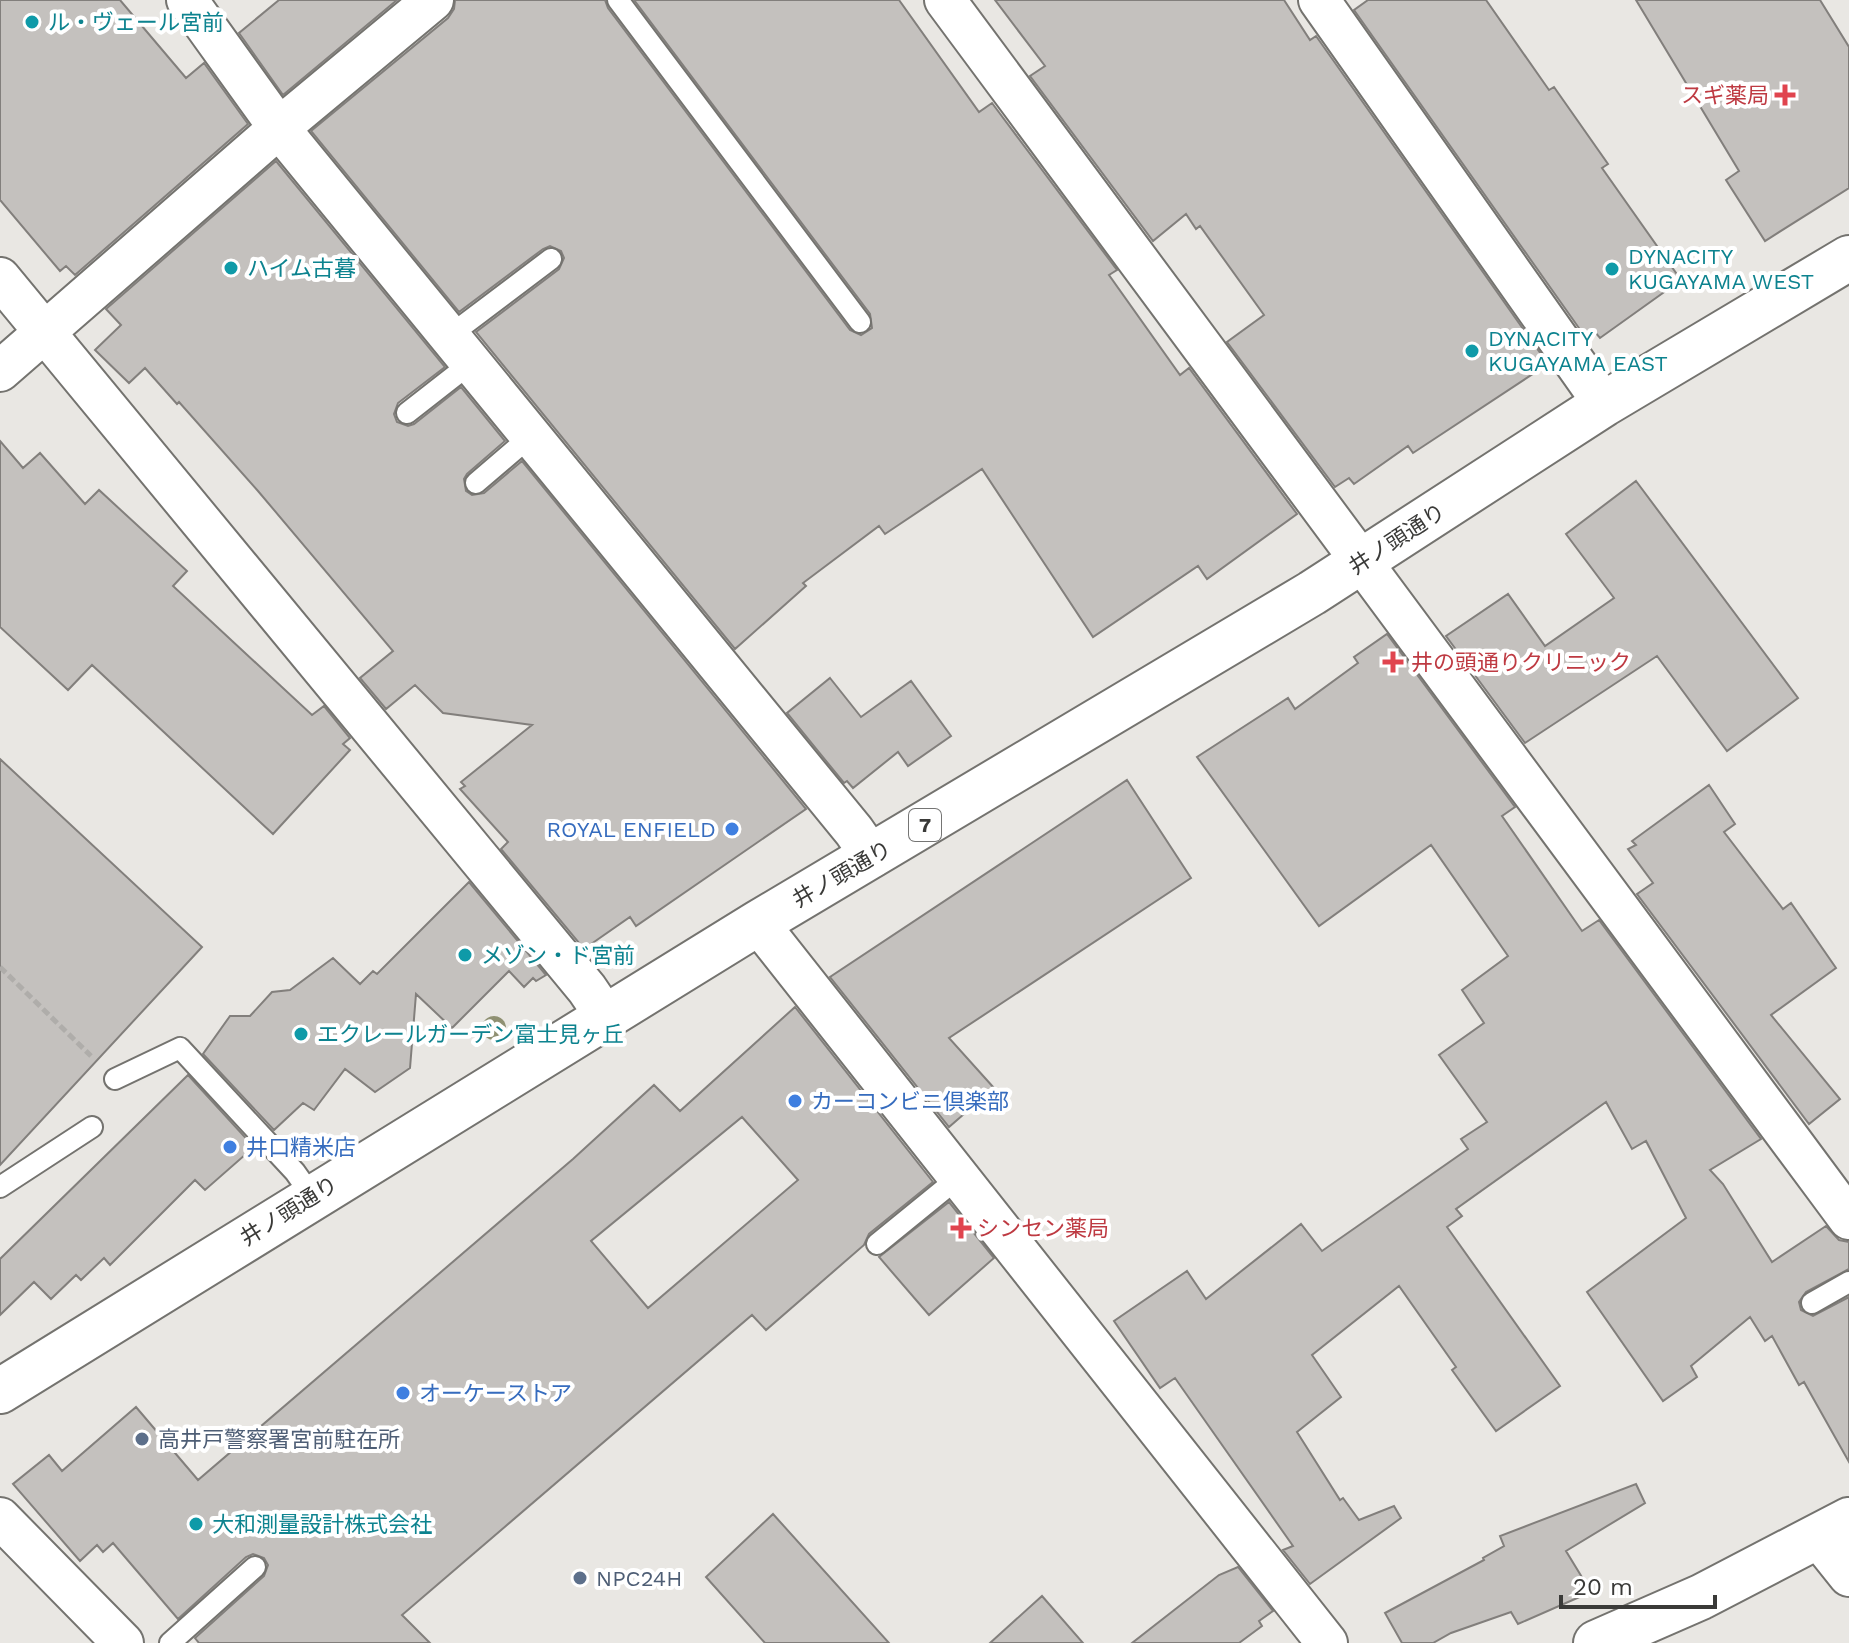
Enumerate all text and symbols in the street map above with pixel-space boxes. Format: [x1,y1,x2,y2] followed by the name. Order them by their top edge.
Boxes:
[48,10,224,35] place label: ル・ヴェール宮前
[23,13,41,31] marker: ル・ヴェール宮前
[1681,83,1769,108] place label: スギ薬局
[1776,86,1794,104] marker: スギ薬局
[1628,244,1814,294] place label: DYNACITY KUGAYAMA WEST
[247,256,356,281] place label: ハイム古暮
[222,259,240,277] marker: ハイム古暮
[1603,260,1621,278] marker: DYNACITY KUGAYAMA WEST
[1488,326,1668,376] place label: DYNACITY KUGAYAMA EAST
[1463,342,1481,360] marker: DYNACITY KUGAYAMA EAST
[1344,499,1450,579] street label: 井ノ頭通り
[1411,650,1631,675] place label: 井の頭通りクリニック
[1382,651,1404,673] marker: 井の頭通りクリニック
[909,809,941,841] road number: 7
[547,817,716,842] place label: ROYAL ENFIELD
[723,820,741,838] marker: ROYAL ENFIELD
[788,836,896,912] street label: 井ノ頭通り
[481,943,635,968] place label: メゾン・ド宮前
[456,946,474,964] marker: メゾン・ド宮前
[317,1022,624,1047] place label: エクレールガーデン富士見ヶ丘
[292,1025,310,1043] marker: エクレールガーデン富士見ヶ丘
[811,1089,1009,1114] place label: カーコンビニ倶楽部
[786,1092,804,1110] marker: カーコンビニ倶楽部
[246,1135,356,1160] place label: 井口精米店
[221,1138,239,1156] marker: 井口精米店
[236,1171,342,1251] street label: 井ノ頭通り
[977,1216,1109,1241] place label: シンセン薬局
[952,1219,970,1237] marker: シンセン薬局
[419,1381,572,1406] place label: オーケーストア
[394,1384,412,1402] marker: オーケーストア
[158,1427,400,1452] place label: 高井戸警察署宮前駐在所
[133,1430,151,1448] marker: 高井戸警察署宮前駐在所
[212,1512,432,1537] place label: 大和測量設計株式会社
[187,1515,205,1533] marker: 大和測量設計株式会社
[1561,1559,1715,1609] scale bar
[596,1566,682,1591] place label: NPC24H
[571,1569,589,1587] marker: NPC24H
[1573,1573,1633,1601] text: 20 m

